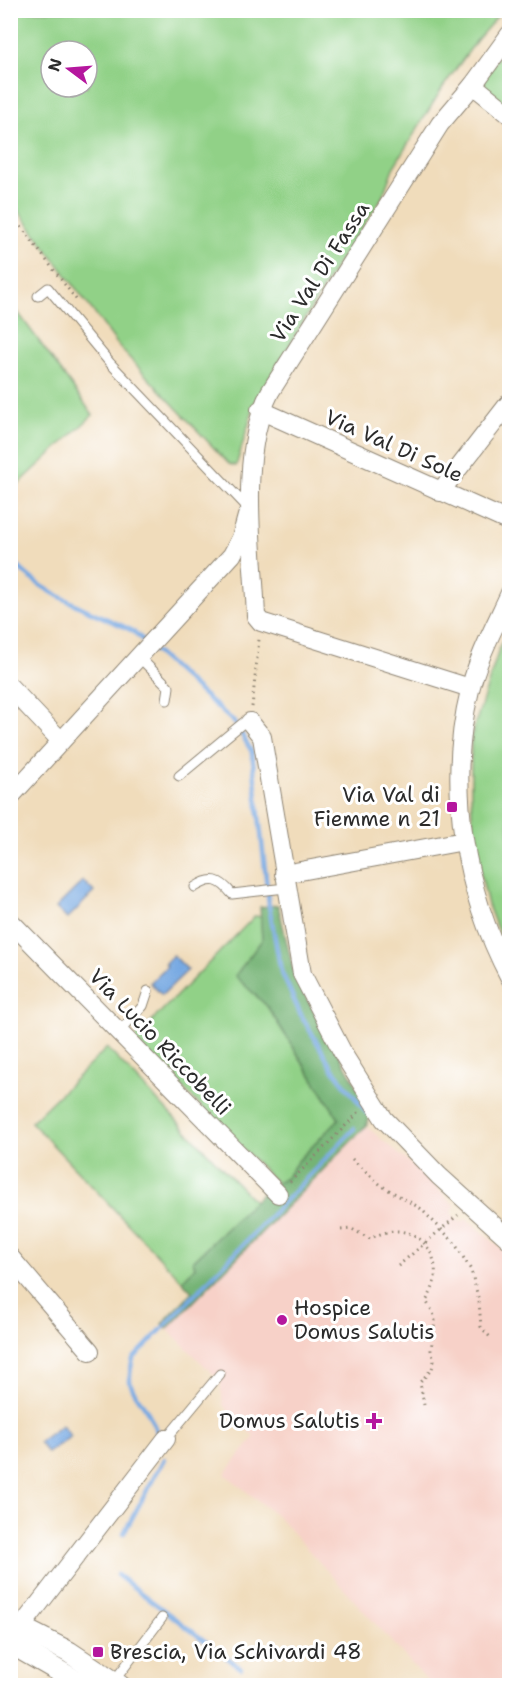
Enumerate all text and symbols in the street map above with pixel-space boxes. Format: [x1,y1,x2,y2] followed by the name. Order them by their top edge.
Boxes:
[39,39,99,99] north arrow
[43,56,67,74] text: N
[264,196,376,348] street label: Via Val Di Fassa
[321,403,467,489] street label: Via Val Di Sole
[314,781,440,833] place label: Via Val di Fiemme n 21
[445,800,459,814] marker: Via Val di Fiemme n 21
[83,963,237,1121] street label: Via Lucio Riccobelli
[294,1294,435,1346] place label: Hospice Domus Salutis
[275,1313,289,1327] marker: Hospice Domus Salutis
[219,1407,360,1435] place label: Domus Salutis
[365,1412,383,1430] marker: Domus Salutis
[110,1638,362,1666] place label: Brescia, Via Schivardi 48
[91,1645,105,1659] marker: Brescia, Via Schivardi 48

